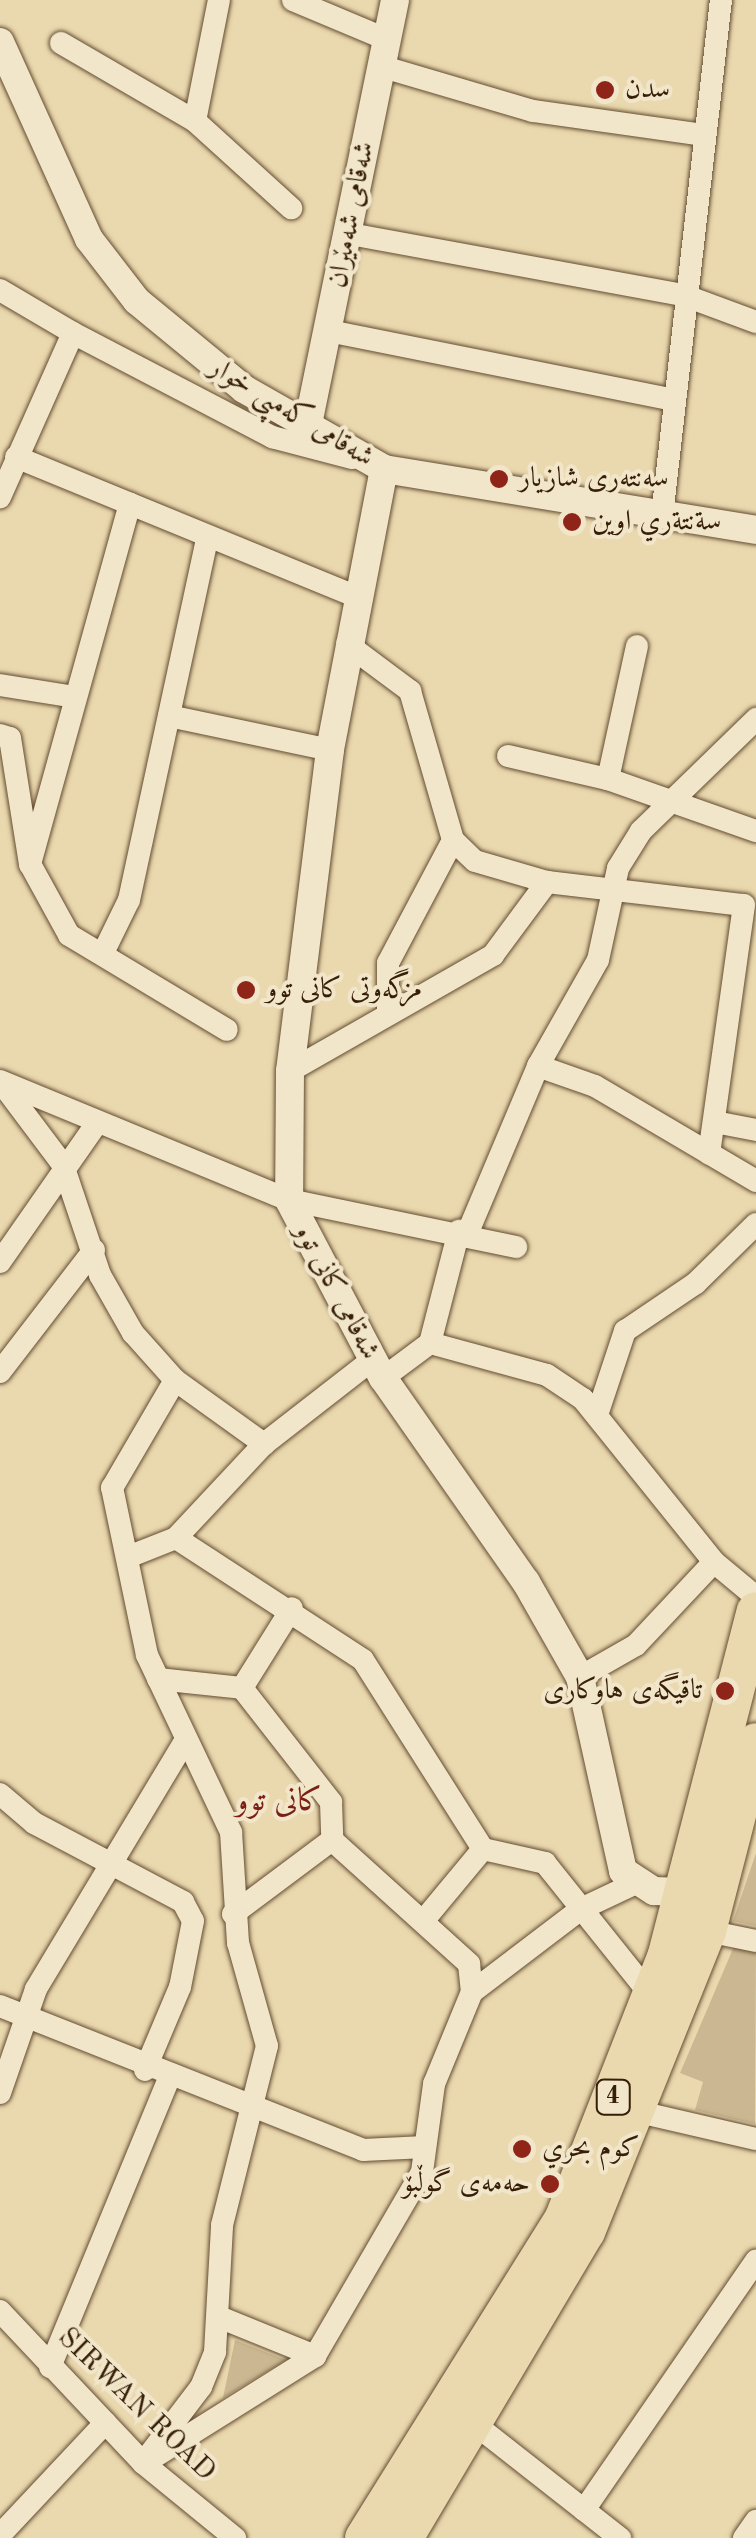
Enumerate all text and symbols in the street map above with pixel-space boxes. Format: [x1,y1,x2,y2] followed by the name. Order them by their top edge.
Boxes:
[625,73,670,107] place label: سدن
[594,79,616,101] marker: سدن
[321,139,383,291] street label: شەقامی شەمێران
[203,351,379,475] street label: شەقامی کەمپی خوار
[519,462,669,496] place label: سەنتەری شازیار
[488,468,510,490] marker: سەنتەری شازیار
[592,505,721,539] place label: سةنتةري اوين
[561,511,583,533] marker: سةنتةري اوين
[266,973,422,1007] place label: مزگەوتی کانی توو
[235,979,257,1001] marker: مزگەوتی کانی توو
[286,1218,386,1366] street label: شەقامی کانی توو
[543,1674,702,1708] place label: تاقیگەی هاوکاری
[712,1678,738,1704] marker: تاقیگەی هاوکاری
[235,1783,323,1821] district label: کانی توو
[596,2077,630,2117] road number: 4
[542,2132,640,2166] place label: کوم بحري
[511,2138,533,2160] marker: کوم بحري
[402,2167,530,2201] place label: حەمەی گوڵبۆ
[539,2173,561,2195] marker: حەمەی گوڵبۆ
[50,2321,222,2489] street label: SIRWAN ROAD

